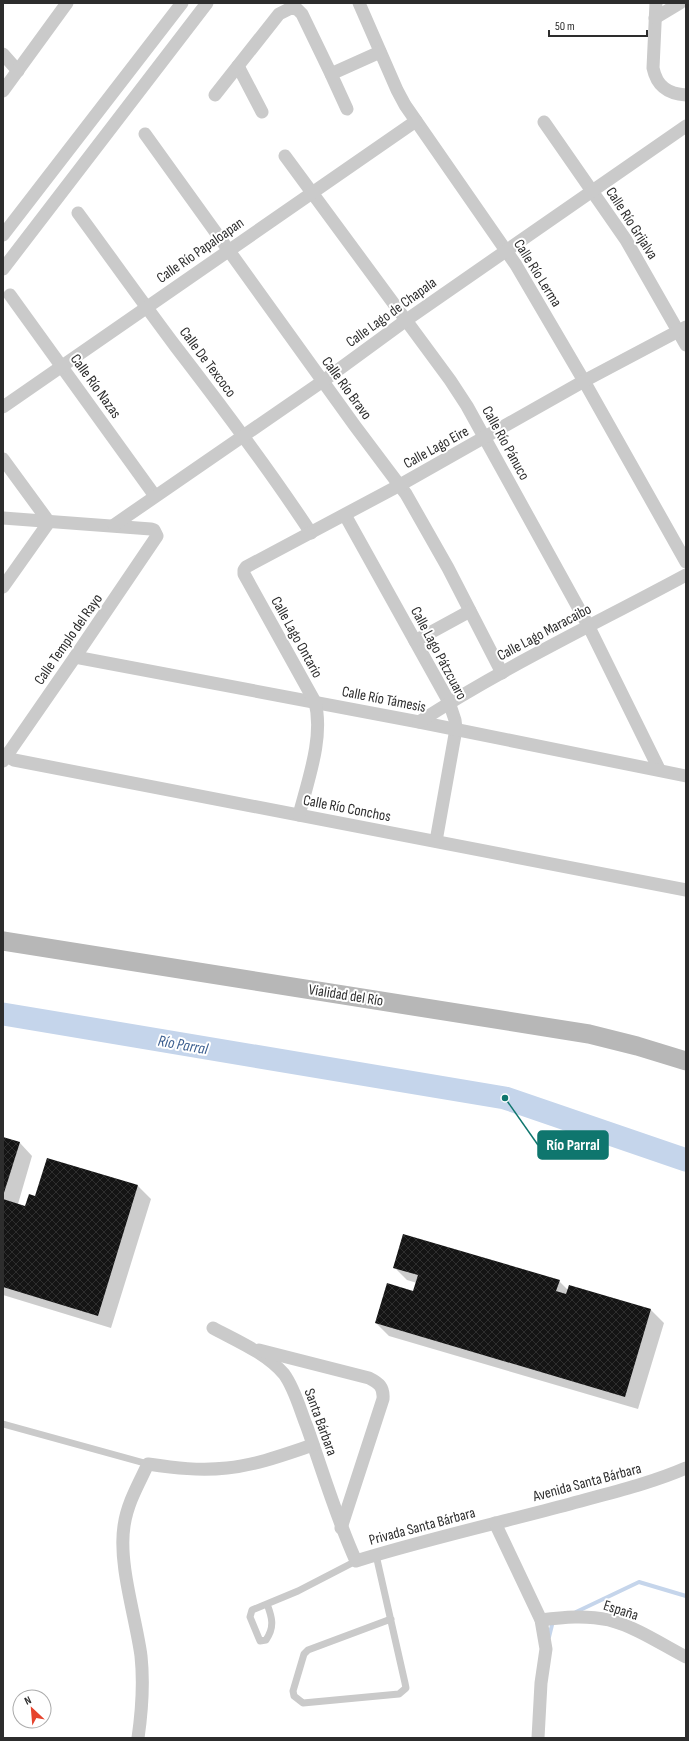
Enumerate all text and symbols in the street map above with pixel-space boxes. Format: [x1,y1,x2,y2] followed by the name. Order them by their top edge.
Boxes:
[549,12,647,38] scale bar
[555,19,575,34] text: 50 m
[601,184,662,263] street label: Calle Río Grijalva
[153,213,248,287] street label: Calle Río Papaloapan
[509,236,566,311] street label: Calle Río Lerma
[342,273,440,352] street label: Calle Lago de Chapala
[175,323,240,401] street label: Calle De Texcoco
[66,350,125,422] street label: Calle Río Nazas
[317,353,376,424] street label: Calle Río Bravo
[477,403,534,484] street label: Calle Río Pánuco
[400,422,472,473] street label: Calle Lago Eire
[30,590,107,689] street label: Calle Templo del Rayo
[266,593,327,681] street label: Calle Lago Ontario
[494,600,595,665] street label: Calle Lago Maracaibo
[406,603,471,703] street label: Calle Lago Pátzcuaro
[340,682,428,717] street label: Calle Río Támesis
[301,791,392,826] street label: Calle Río Conchos
[307,980,385,1011] street label: Vialidad del Río
[156,1032,210,1059] water label: Río Parral
[538,1131,608,1159] callout: Río Parral
[546,1136,600,1155] text: Río Parral
[300,1386,342,1459] street label: Santa Bárbara
[530,1459,644,1506] street label: Avenida Santa Bárbara
[367,1503,478,1550] street label: Privada Santa Bárbara
[601,1596,641,1625] street label: España
[12,1689,52,1729] north arrow
[22,1693,33,1708] text: N

